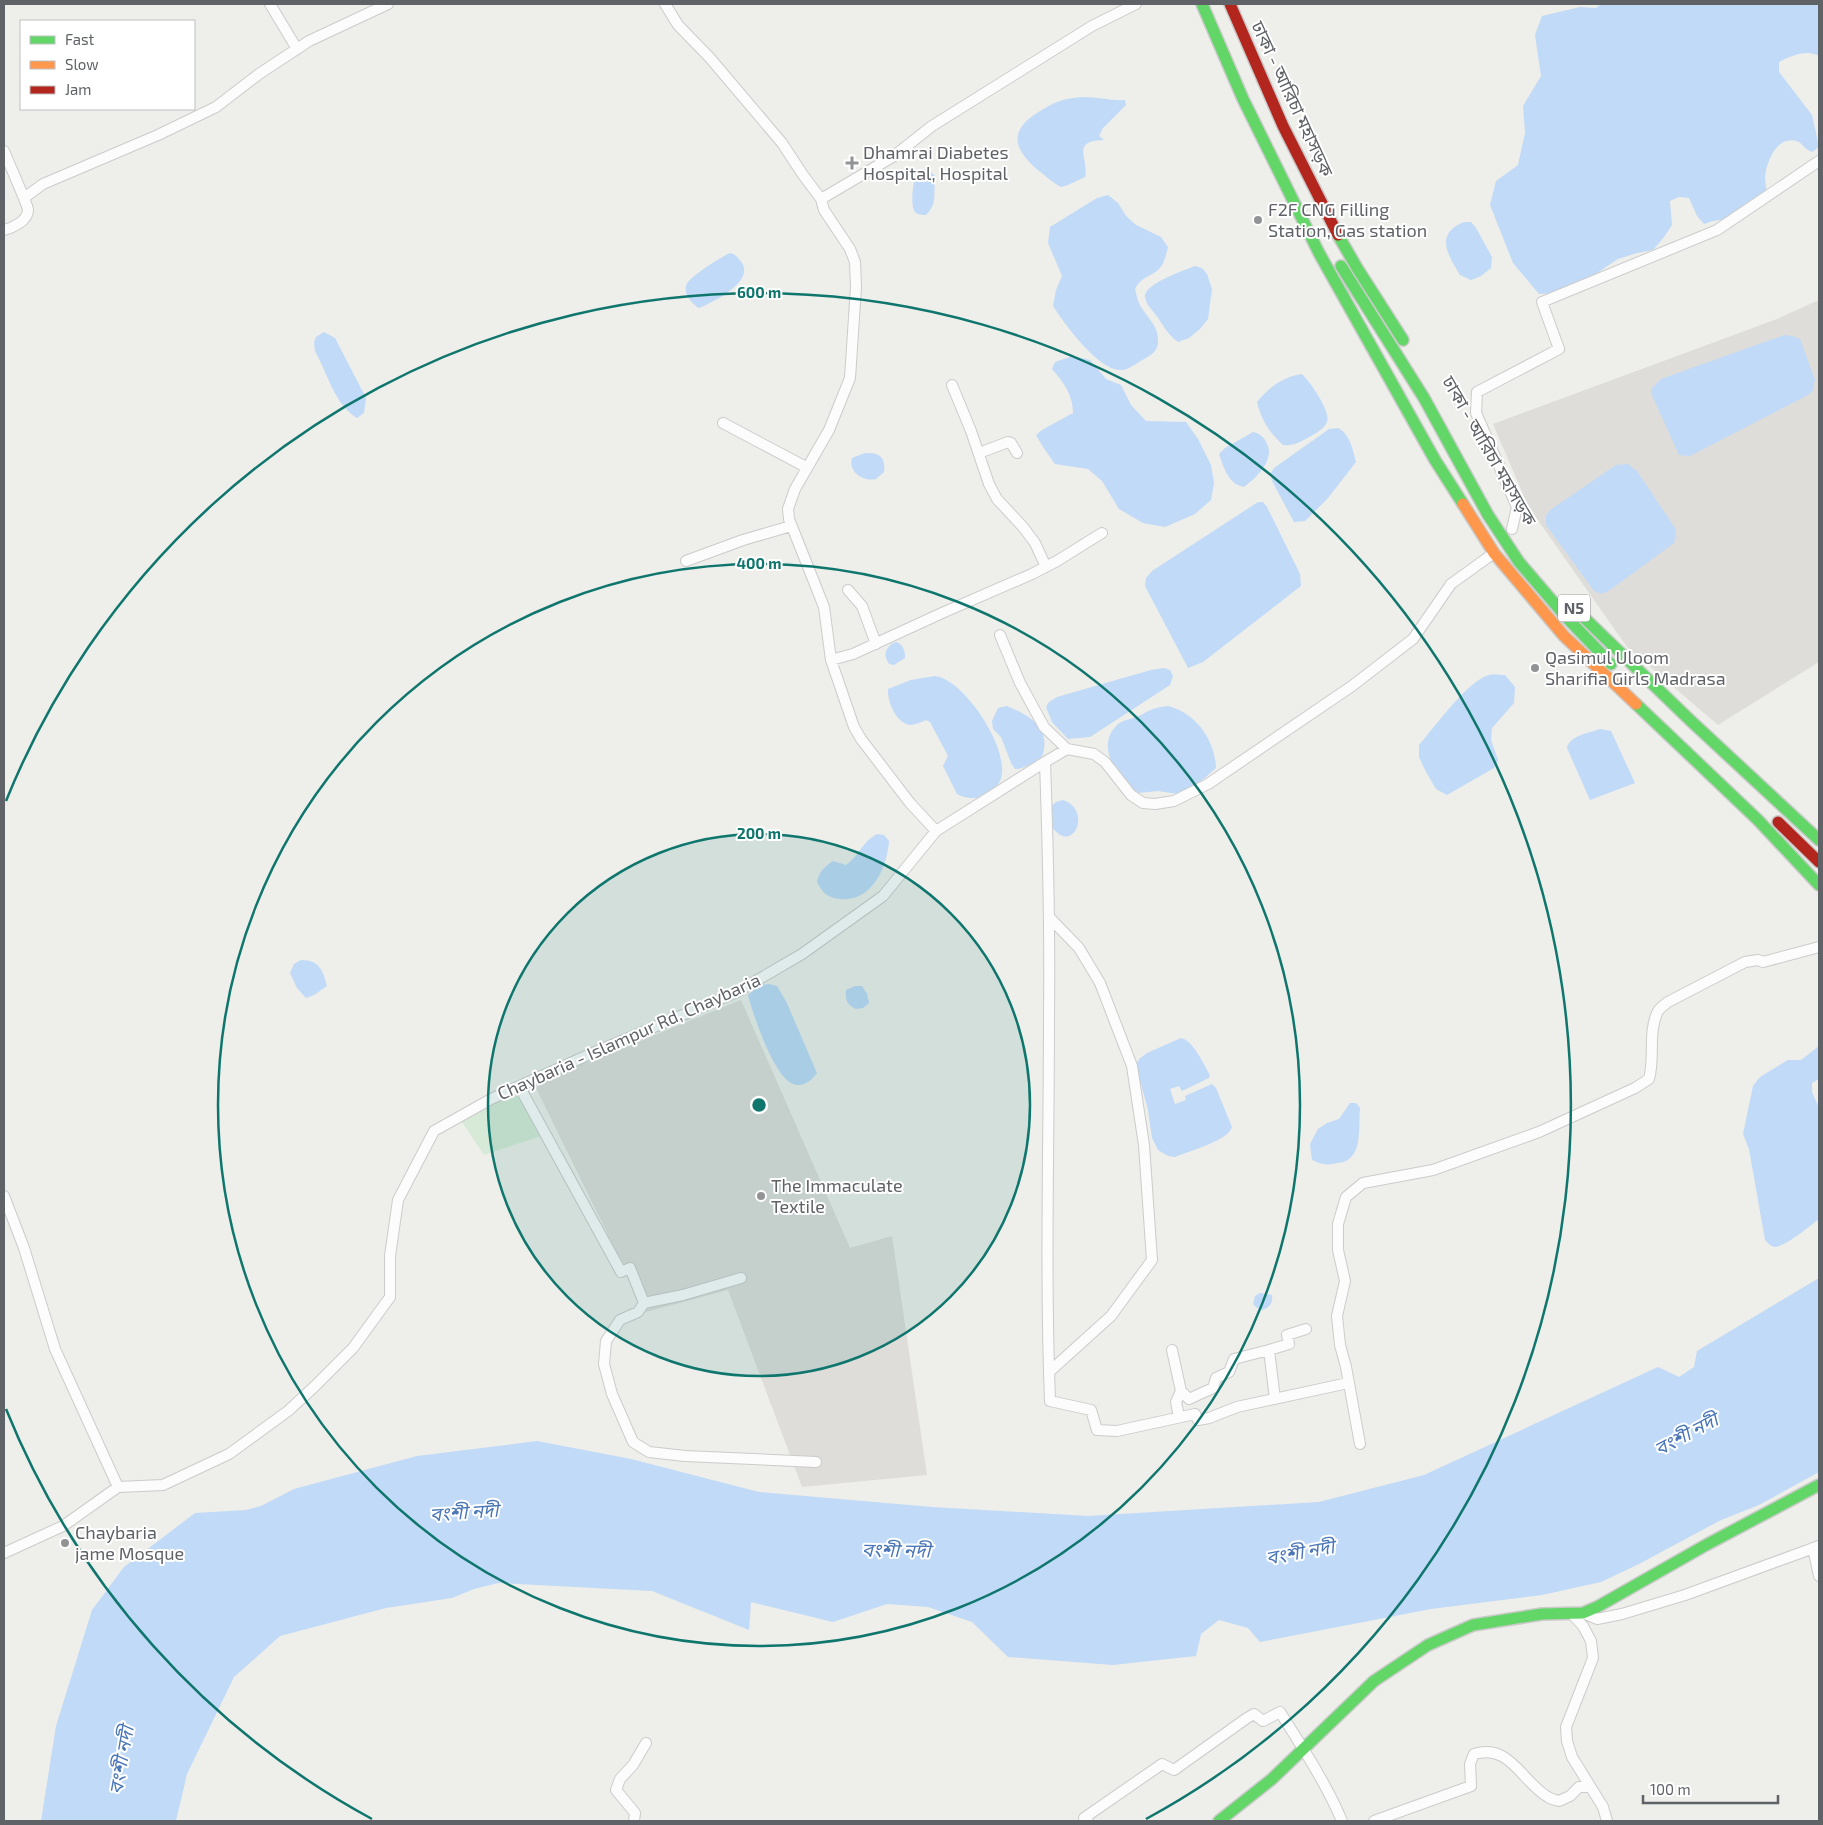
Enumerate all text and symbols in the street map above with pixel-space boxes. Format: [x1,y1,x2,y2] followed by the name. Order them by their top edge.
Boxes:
[1247,16,1339,180] street label: ঢাকা - আরিচা মহাসড়ক
[20,20,195,110] legend
[65,30,95,48] text: Fast
[65,55,99,73] text: Slow
[65,80,91,98] text: Jam
[863,141,1009,184] place label: Dhamrai Diabetes Hospital, Hospital
[845,156,859,170] marker: Dhamrai Diabetes Hospital, Hospital
[1268,198,1427,241] place label: F2F CNG Filling Station, Gas station
[1252,214,1264,226] marker: F2F CNG Filling Station, Gas station
[737,283,781,301] text: 600 m
[1438,371,1542,530] street label: ঢাকা - আরিচা মহাসড়ক
[737,554,781,572] text: 400 m
[1558,594,1590,622] road number: N5
[1545,646,1726,689] place label: Qasimul Uloom Sharifia Girls Madrasa
[1529,662,1541,674] marker: Qasimul Uloom Sharifia Girls Madrasa
[737,824,781,842] text: 200 m
[494,968,764,1104] street label: Chaybaria - Islampur Rd, Chaybaria
[750,1096,768,1114] centre of rings
[771,1174,903,1217] place label: The Immaculate Textile
[755,1190,767,1202] marker: The Immaculate Textile
[1650,1405,1725,1460] water label: বংশী নদী
[429,1497,503,1525] water label: বংশী নদী
[75,1521,184,1564] place label: Chaybaria jame Mosque
[1264,1534,1340,1569] water label: বংশী নদী
[59,1537,71,1549] marker: Chaybaria jame Mosque
[861,1537,935,1562] water label: বংশী নদী
[103,1720,138,1796] water label: বংশী নদী
[1643,1772,1778,1804] scale bar
[1650,1780,1691,1798] text: 100 m

